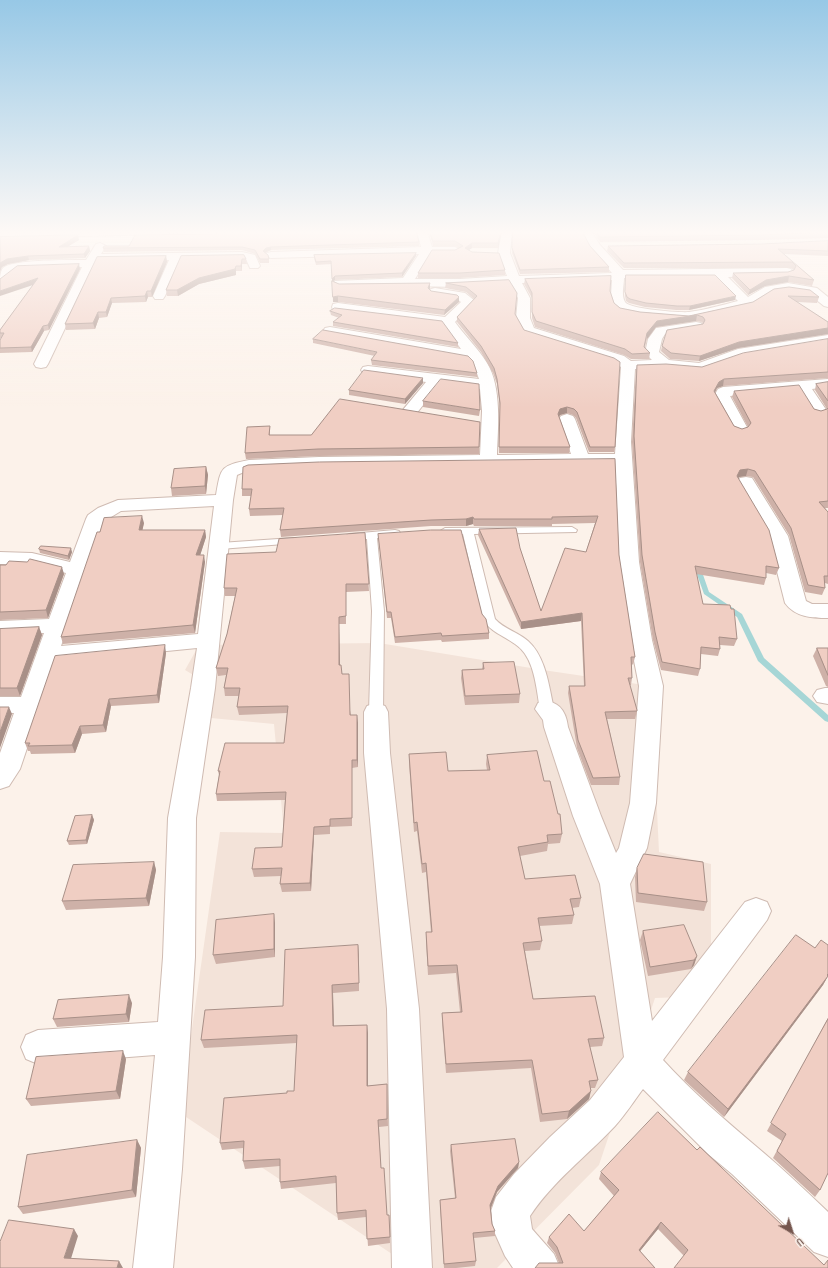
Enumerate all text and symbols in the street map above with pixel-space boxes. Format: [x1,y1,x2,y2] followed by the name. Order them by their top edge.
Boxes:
[772,1212,812,1252] north arrow
[794,1235,806,1249] text: U

